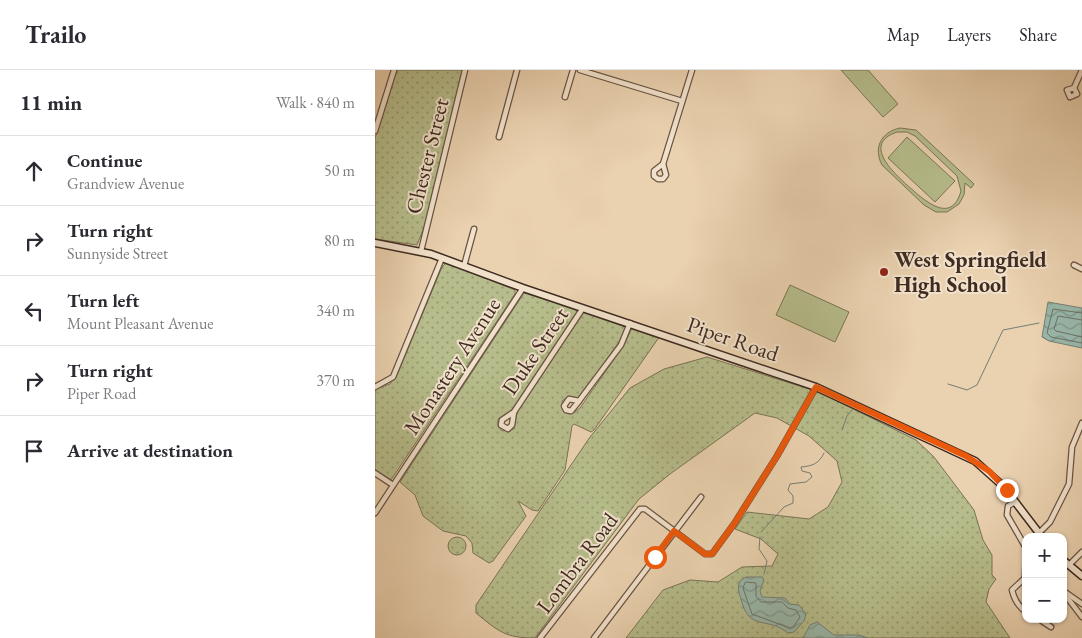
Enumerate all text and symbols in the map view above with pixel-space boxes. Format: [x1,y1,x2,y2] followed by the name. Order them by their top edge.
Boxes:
[25,19,86,50] text: Trailo
[887,23,919,46] text: Map
[947,23,991,46] text: Layers
[1019,23,1057,46] text: Share
[20,89,82,116] text: 11 min
[276,92,355,113] text: Walk · 840 m
[399,95,455,217] street label: Chester Street
[67,148,142,173] text: Continue
[20,157,48,185] icon: ahead
[324,160,355,181] text: 50 m
[67,173,184,194] text: Grandview Avenue
[67,218,153,243] text: Turn right
[20,227,48,255] icon: right
[324,230,355,251] text: 80 m
[67,243,168,264] text: Sunnyside Street
[894,245,1047,299] place label: West Springfield High School
[878,266,890,278] marker: West Springfield High School
[67,288,139,313] text: Turn left
[397,292,507,440] street label: Monastery Avenue
[20,297,48,325] icon: left
[316,300,355,321] text: 340 m
[495,301,575,400] street label: Duke Street
[683,310,784,369] street label: Piper Road
[67,313,214,334] text: Mount Pleasant Avenue
[67,358,153,383] text: Turn right
[20,367,48,395] icon: right
[316,370,355,391] text: 370 m
[67,383,136,404] text: Piper Road
[20,437,48,465] icon: arrive
[67,438,233,463] text: Arrive at destination
[996,479,1019,502] route end
[530,506,625,619] street label: Lombra Road
[1022,533,1067,623] map controls
[1022,533,1067,578] button: +
[644,546,667,569] route start
[1022,578,1067,623] button: −

